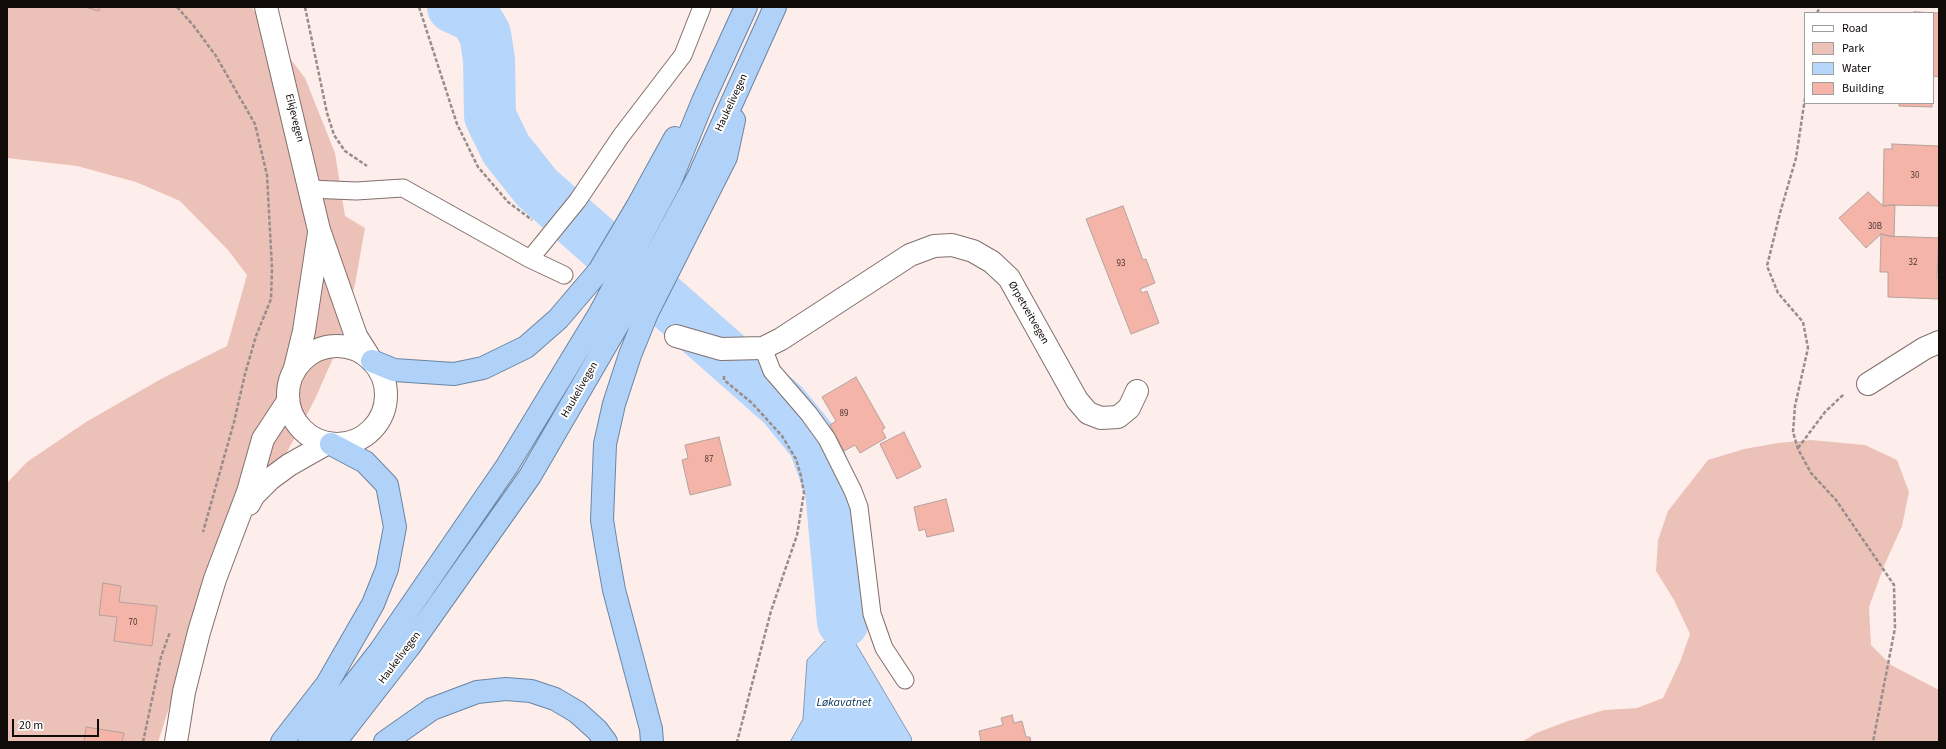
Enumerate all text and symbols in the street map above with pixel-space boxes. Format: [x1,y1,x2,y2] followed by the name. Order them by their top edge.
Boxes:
[1804,12,1934,104] legend
[1842,20,1868,37] text: Road
[1842,40,1864,57] text: Park
[1842,60,1871,77] text: Water
[713,72,751,134] street label: Haukelivegen
[1842,80,1884,97] text: Building
[282,92,306,144] street label: Eikjevegen
[1911,171,1919,181] house number: 30
[1868,222,1882,232] house number: 30B
[1909,258,1917,268] house number: 32
[1117,259,1125,269] house number: 93
[1005,279,1051,347] street label: Ørpetveitvegen
[559,360,601,420] street label: Haukelivegen
[840,409,848,419] house number: 89
[705,455,713,465] house number: 87
[129,618,137,628] house number: 70
[376,629,424,687] street label: Haukelivegen
[817,696,871,710] water label: Løkavatnet
[14,711,101,737] scale bar
[19,717,43,734] text: 20 m

